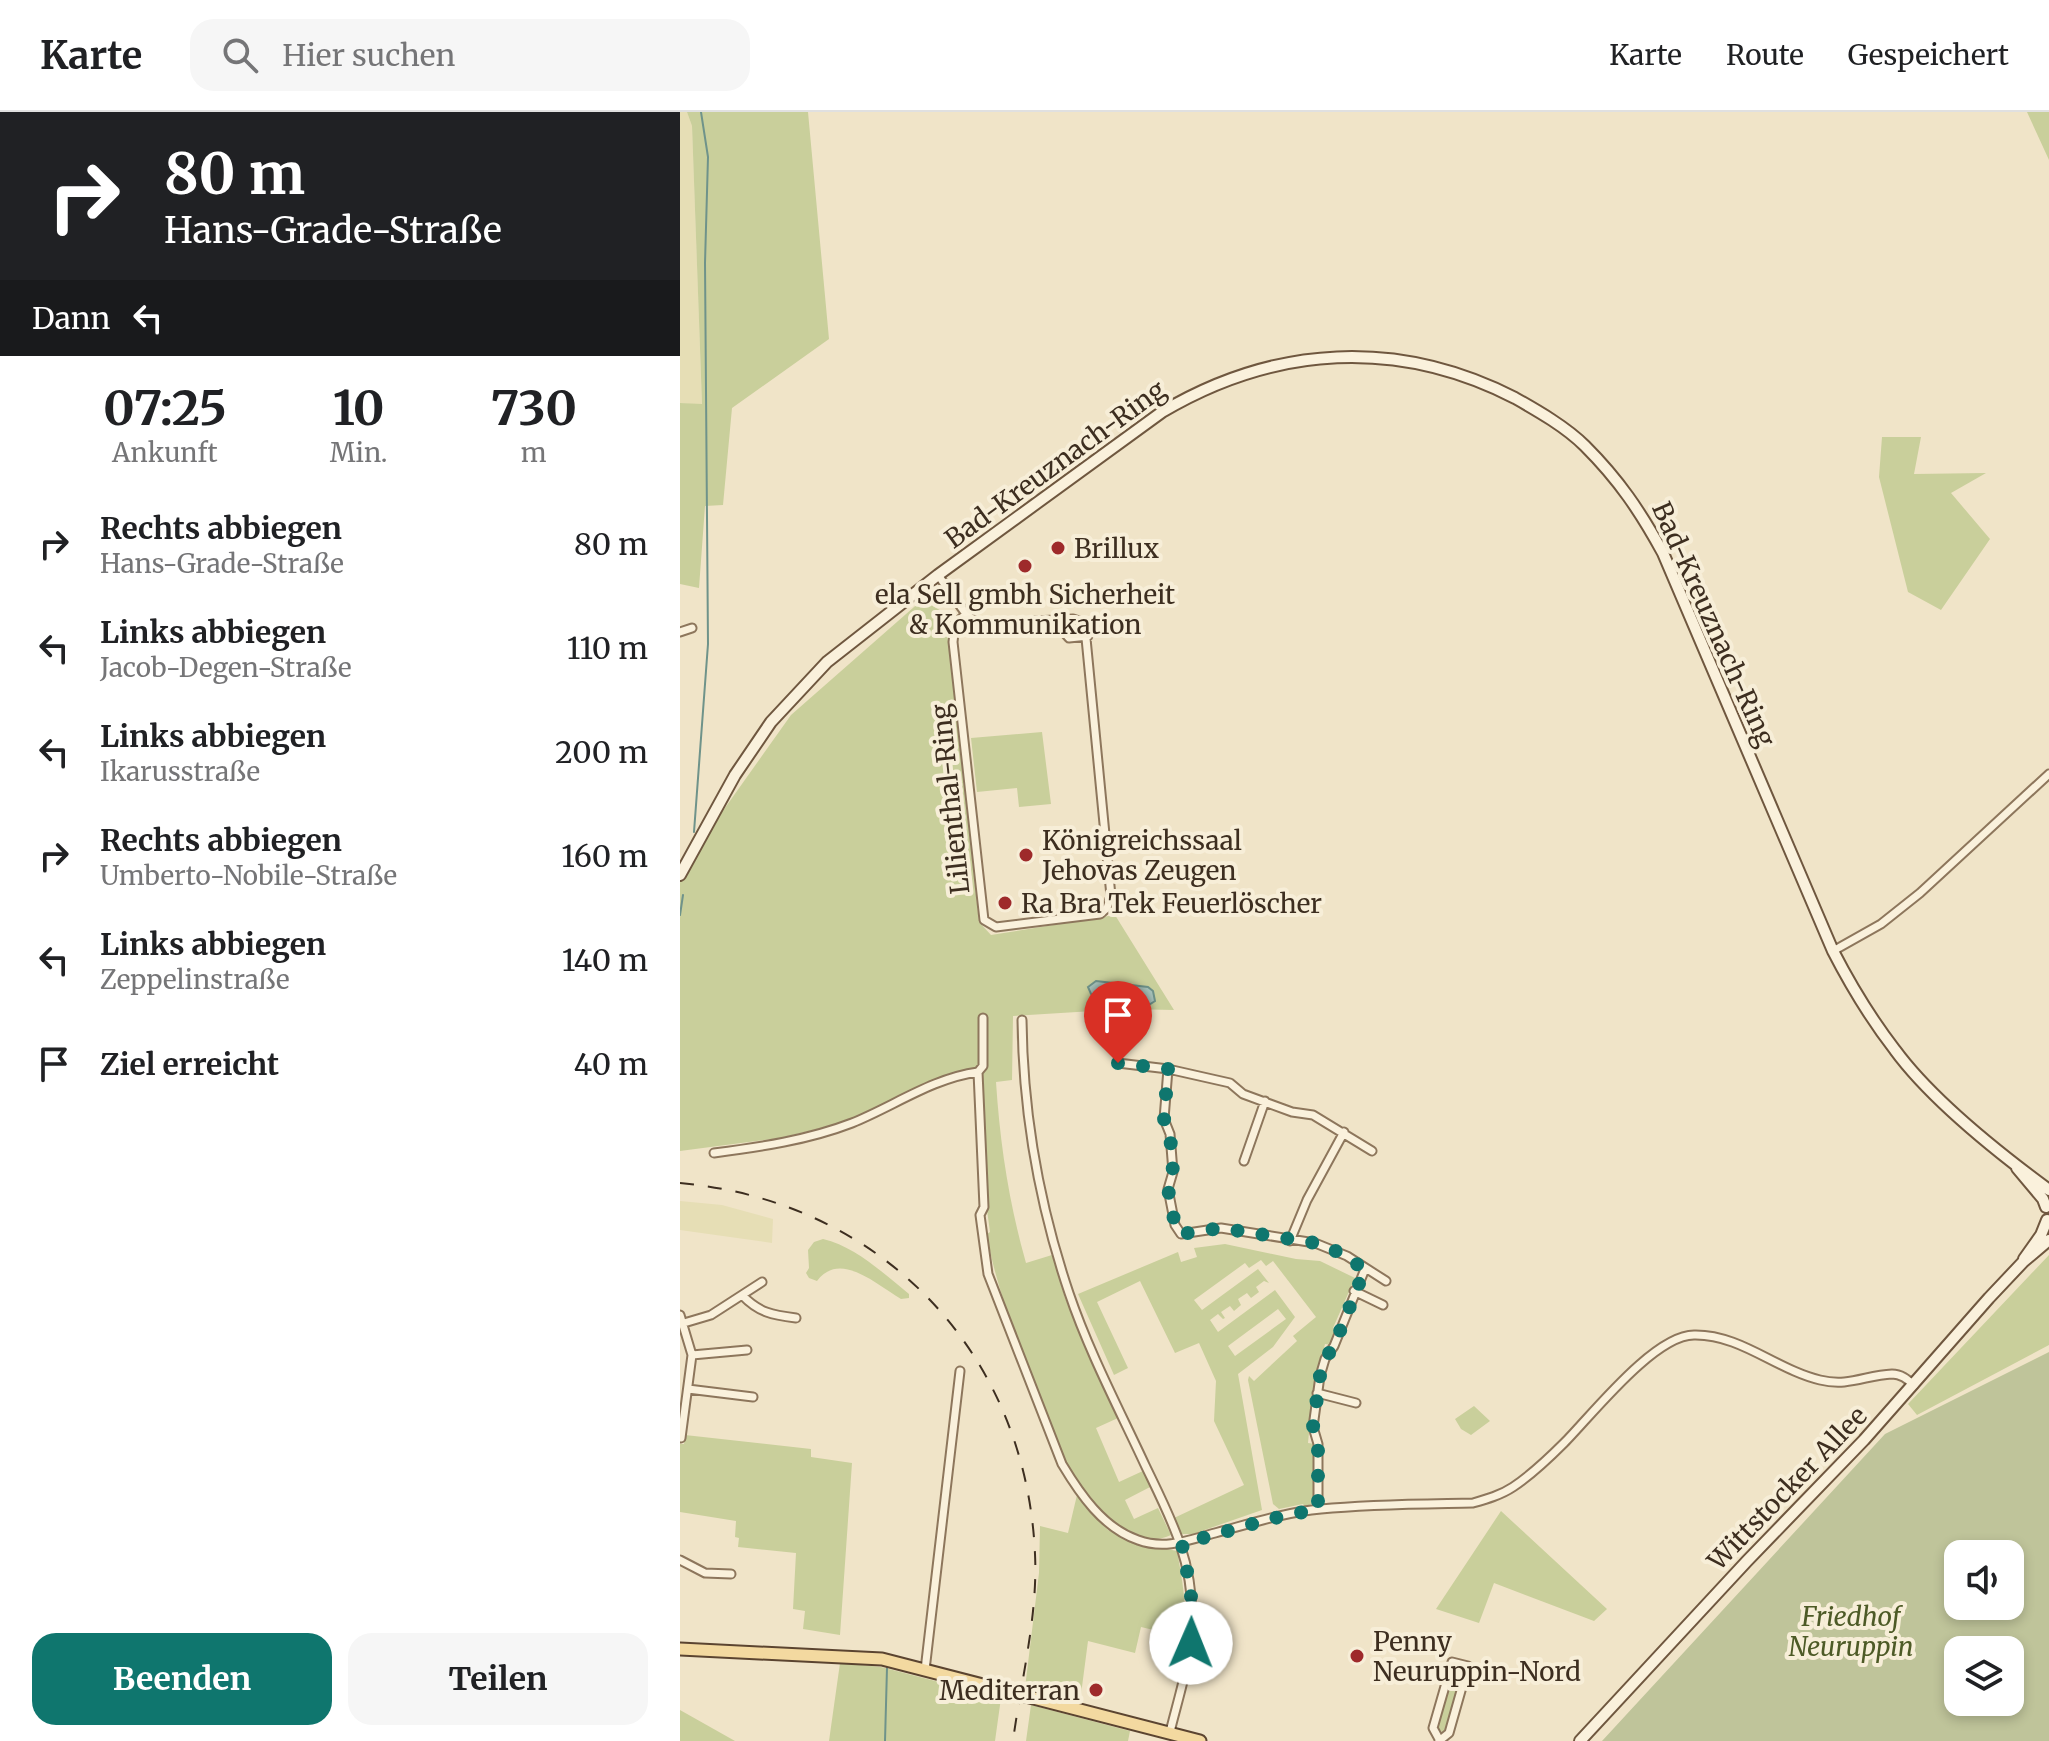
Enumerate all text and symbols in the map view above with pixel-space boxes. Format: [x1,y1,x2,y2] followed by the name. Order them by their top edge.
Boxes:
[190,19,750,91] search box
[40,32,142,79] text: Karte
[218,33,262,77] icon: search
[282,36,455,74] text: Hier suchen
[1609,37,1682,73] text: Karte
[1726,37,1804,73] text: Route
[1848,37,2009,73] text: Gespeichert
[164,139,305,209] text: 80 m
[32,144,136,248] icon: right
[164,208,502,253] text: Hans-Grade-Straße
[126,296,170,340] icon: left
[32,299,110,337] text: Dann
[938,373,1172,555] street label: Bad-Kreuznach-Ring
[103,378,227,438] text: 07:25
[333,378,385,438] text: 10
[490,378,577,438] text: 730
[112,436,218,469] text: Ankunft
[330,436,387,469] text: Min.
[521,436,547,469] text: m
[1645,496,1783,752] street label: Bad-Kreuznach-Ring
[100,509,342,547] text: Rechts abbiegen
[32,522,76,566] icon: right
[574,525,648,563] text: 80 m
[1074,532,1160,565] place label: Brillux
[1049,539,1067,557] marker: Brillux
[100,547,344,580] text: Hans-Grade-Straße
[1016,557,1034,575] marker: ela Sell gmbh Sicherheit & Kommunikation
[875,578,1175,641] place label: ela Sell gmbh Sicherheit & Kommunikation
[100,613,326,651] text: Links abbiegen
[32,626,76,670] icon: left
[567,629,648,667] text: 110 m
[100,651,352,684] text: Jacob-Degen-Straße
[924,702,976,896] street label: Lilienthal-Ring
[100,717,326,755] text: Links abbiegen
[32,730,76,774] icon: left
[555,733,648,771] text: 200 m
[100,755,260,788] text: Ikarusstraße
[100,821,342,859] text: Rechts abbiegen
[1041,824,1242,887] place label: Königreichssaal Jehovas Zeugen
[32,834,76,878] icon: right
[561,837,648,875] text: 160 m
[1017,846,1035,864] marker: Königreichssaal Jehovas Zeugen
[100,859,397,892] text: Umberto-Nobile-Straße
[1021,887,1322,920] place label: Ra Bra Tek Feuerlöscher
[996,894,1014,912] marker: Ra Bra Tek Feuerlöscher
[100,925,326,963] text: Links abbiegen
[32,938,76,982] icon: left
[562,941,648,979] text: 140 m
[100,963,290,996] text: Zeppelinstraße
[1084,981,1152,1063] pin
[1096,993,1140,1037] icon: arrive
[32,1042,76,1086] icon: arrive
[100,1045,279,1083] text: Ziel erreicht
[574,1045,648,1083] text: 40 m
[1700,1399,1874,1578] street label: Wittstocker Allee
[1944,1540,2024,1716] map controls
[1944,1540,2024,1620] button: sound
[1788,1600,1914,1663] park label: Friedhof Neuruppin
[1149,1601,1233,1685] position arrow
[1373,1625,1581,1688] place label: Penny Neuruppin-Nord
[32,1633,332,1725] button: Beenden
[348,1633,648,1725] button: Teilen
[1944,1636,2024,1716] button: layers
[1348,1647,1366,1665] marker: Penny Neuruppin-Nord
[939,1674,1080,1707] place label: Mediterran
[1087,1681,1105,1699] marker: Mediterran

